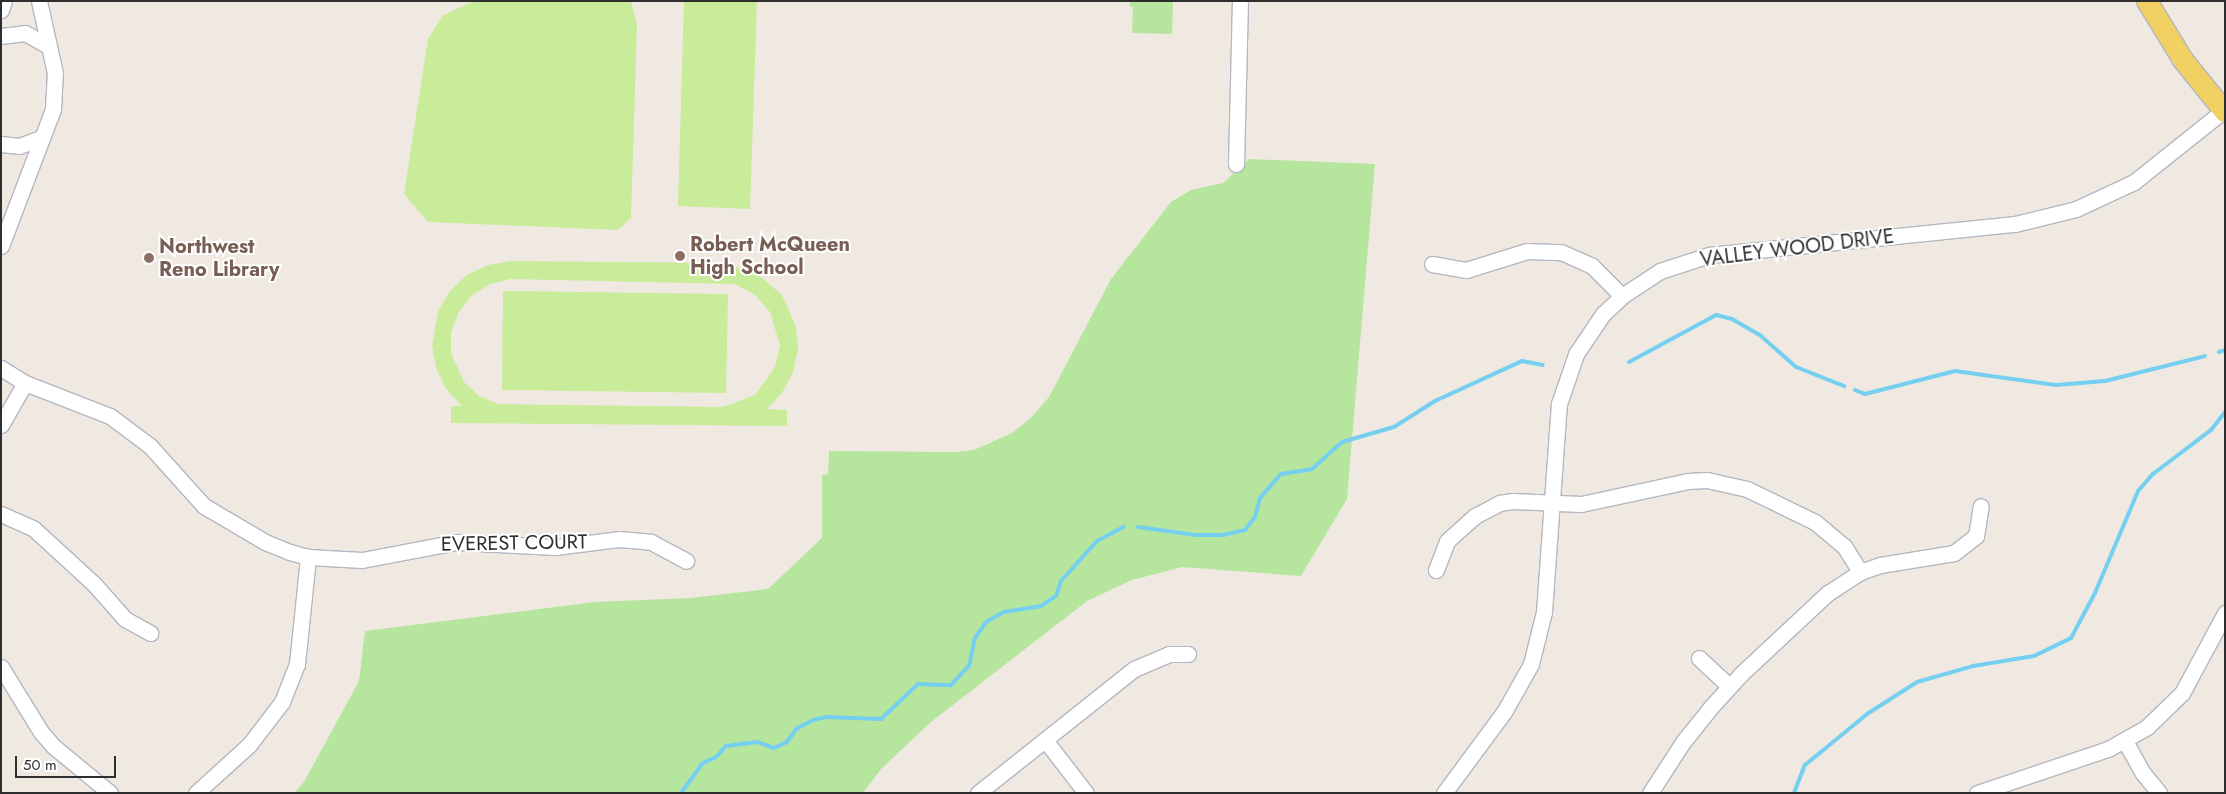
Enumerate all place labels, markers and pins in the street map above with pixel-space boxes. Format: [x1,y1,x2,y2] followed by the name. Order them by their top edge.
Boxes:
[690,233,850,280] place label: Robert McQueen High School
[159,235,279,282] place label: Northwest Reno Library
[674,250,686,262] marker: Robert McQueen High School
[143,252,155,264] marker: Northwest Reno Library

